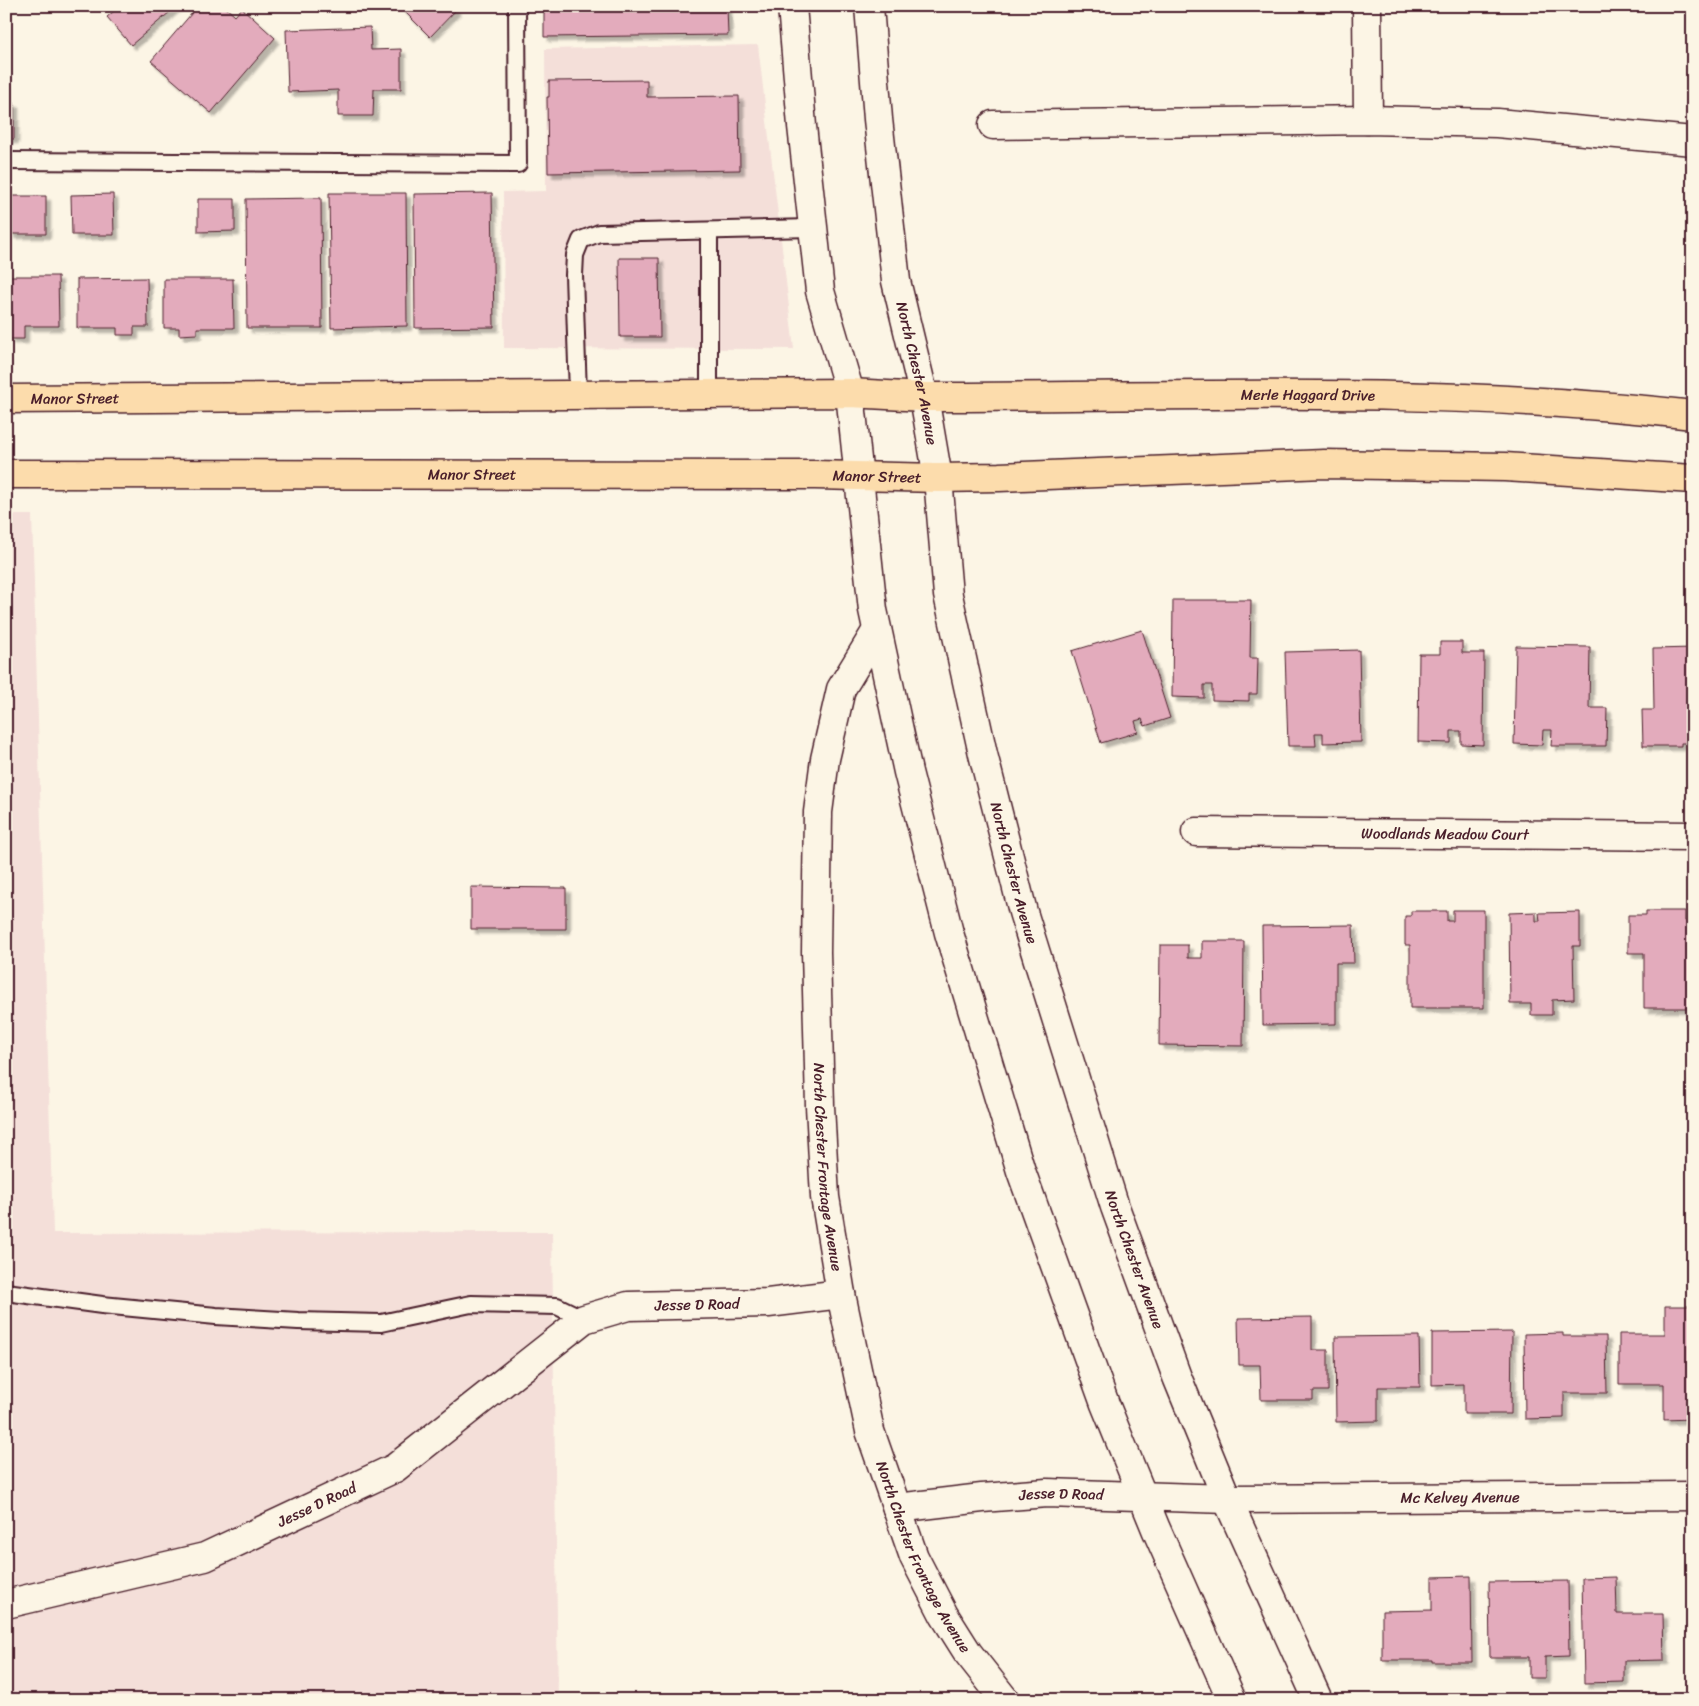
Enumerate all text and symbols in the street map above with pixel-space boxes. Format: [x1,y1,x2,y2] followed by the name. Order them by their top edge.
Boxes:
[888,299,945,447] street label: North Chester Avenue
[1241,382,1375,408] street label: Merle Haggard Drive
[31,385,120,412] street label: Manor Street
[428,462,517,488] street label: Manor Street
[832,462,922,491] street label: Manor Street
[983,799,1045,948] street label: North Chester Avenue
[1361,820,1530,848] street label: Woodlands Meadow Court
[806,1063,850,1274] street label: North Chester Frontage Avenue
[1097,1187,1172,1333] street label: North Chester Avenue
[653,1291,741,1318] street label: Jesse D Road
[868,1457,978,1659] street label: North Chester Frontage Avenue
[272,1474,362,1535] street label: Jesse D Road
[1017,1480,1105,1508] street label: Jesse D Road
[1400,1484,1520,1511] street label: Mc Kelvey Avenue

